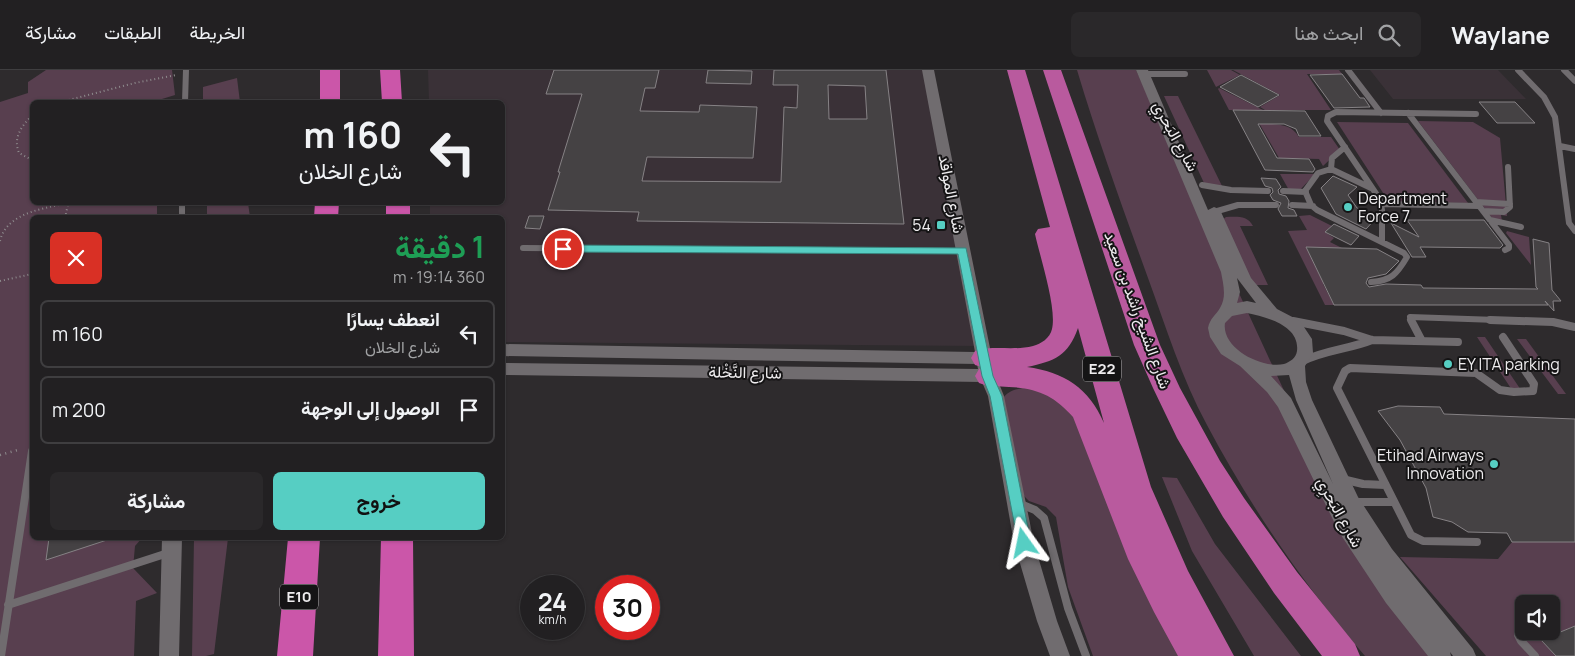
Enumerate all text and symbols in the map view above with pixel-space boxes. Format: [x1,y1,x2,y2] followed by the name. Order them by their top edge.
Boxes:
[1071,12,1421,57] search box
[1451,18,1550,51] text: Waylane
[25,20,76,44] text: مشاركة
[104,20,161,44] text: الطبقات
[189,20,245,44] text: الخريطة
[1294,20,1363,46] text: ابحث هنا
[1375,21,1403,49] icon: search
[1145,97,1204,177] street label: شارع البَحرِي
[303,111,402,159] text: 160 m
[420,120,485,185] icon: left
[933,153,970,235] street label: شارع المواقد
[299,156,402,186] text: شارع الخلان
[1358,187,1447,227] place label: Department Force 7
[1342,201,1354,213] marker: Department Force 7
[912,214,931,236] place label: 54
[935,219,947,231] marker: 54
[395,226,485,267] text: 1 دقيقة
[542,228,584,270] pin
[1098,228,1177,392] street label: شارع الشيخ راشد بن سعيد
[50,232,102,284] button: close
[549,235,577,263] icon: arrive
[393,266,485,288] text: 360 m · 19:14
[346,306,440,332] text: انعطف يسارًا
[455,320,483,348] icon: left
[52,321,103,347] text: 160 m
[365,336,440,358] text: شارع الخلان
[1458,353,1560,375] place label: EY ITA parking
[1083,356,1121,382] road number: E22
[1442,358,1454,370] marker: EY ITA parking
[708,360,782,385] street label: شارع النَّخْلة
[301,395,440,421] text: الوصول إلى الوجهة
[455,396,483,424] icon: arrive
[52,397,106,423] text: 200 m
[1377,444,1484,484] place label: Etihad Airways Innovation
[1488,458,1500,470] marker: Etihad Airways Innovation
[50,472,263,530] button: مشاركة
[273,472,485,530] button: خروج
[1309,473,1368,553] street label: شارع البَحرِي
[997,516,1049,568] position arrow
[595,575,660,640] speed limit sign: 30
[280,584,318,610] road number: E10
[538,584,567,619] text: 24
[1515,595,1560,640] map controls
[1515,595,1560,640] button: sound
[539,611,566,628] text: km/h

